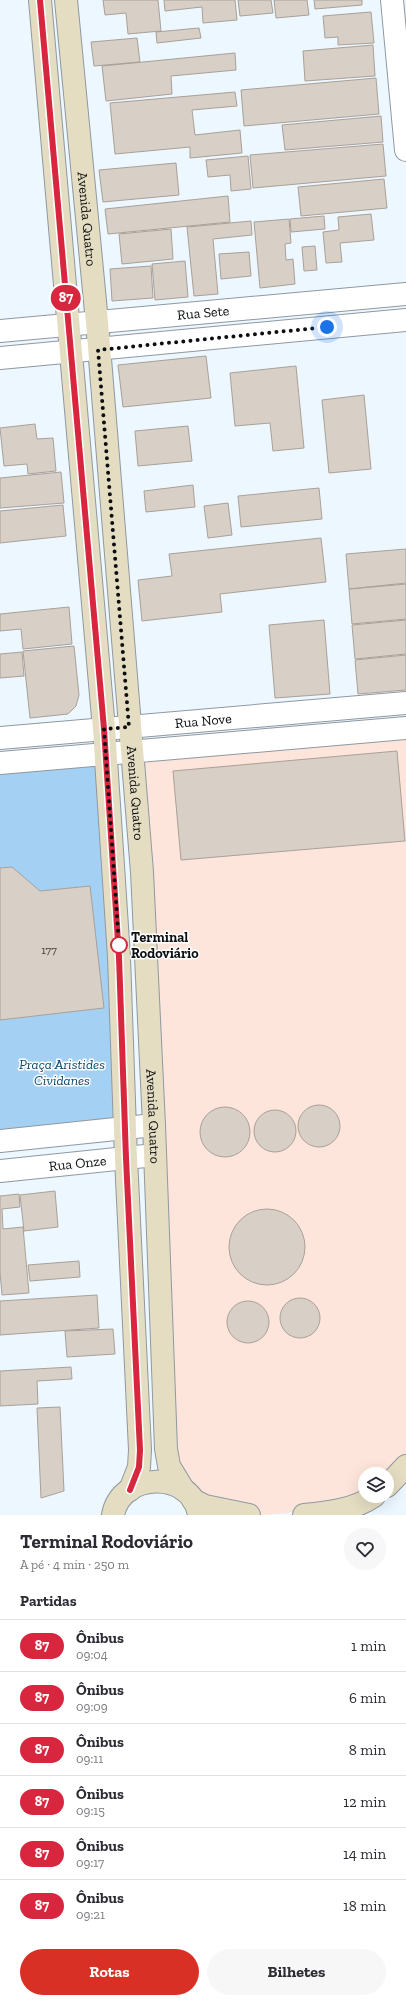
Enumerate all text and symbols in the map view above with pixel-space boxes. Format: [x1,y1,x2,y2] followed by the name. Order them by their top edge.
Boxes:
[74,171,100,267] street label: Avenida Quatro
[48,285,84,311] line badge: 87
[59,289,73,306] text: 87
[176,302,230,323] street label: Rua Sete
[317,317,337,337] your location
[174,710,233,731] street label: Rua Nove
[123,745,148,841] street label: Avenida Quatro
[131,929,199,962] place label: Terminal Rodoviário
[110,936,128,954] marker: Terminal Rodoviário
[41,943,57,957] house number: 177
[19,1056,105,1089] park label: Praça Aristides Cividanes
[143,1069,164,1164] street label: Avenida Quatro
[48,1152,108,1174] street label: Rua Onze
[358,1467,394,1503] map controls
[358,1467,394,1503] button: layers
[344,1528,386,1570] button: heart
[20,1530,193,1553] text: Terminal Rodoviário
[20,1557,129,1572] text: A pé · 4 min · 250 m
[20,1592,77,1610] text: Partidas
[76,1629,124,1647] text: Ônibus
[35,1637,49,1654] text: 87
[351,1637,386,1655] text: 1 min
[76,1647,108,1662] text: 09:04
[76,1681,124,1699] text: Ônibus
[35,1689,49,1706] text: 87
[349,1689,386,1707] text: 6 min
[76,1699,108,1714] text: 09:09
[76,1733,124,1751] text: Ônibus
[35,1741,49,1758] text: 87
[349,1741,386,1759] text: 8 min
[76,1751,103,1766] text: 09:11
[76,1785,124,1803] text: Ônibus
[35,1793,49,1810] text: 87
[343,1793,386,1811] text: 12 min
[76,1803,105,1818] text: 09:15
[76,1837,124,1855] text: Ônibus
[35,1845,49,1862] text: 87
[343,1845,386,1863] text: 14 min
[76,1855,104,1870] text: 09:17
[76,1889,124,1907] text: Ônibus
[35,1897,49,1914] text: 87
[343,1897,386,1915] text: 18 min
[76,1907,105,1922] text: 09:21
[20,1949,199,1995] button: Rotas
[207,1949,386,1995] button: Bilhetes

